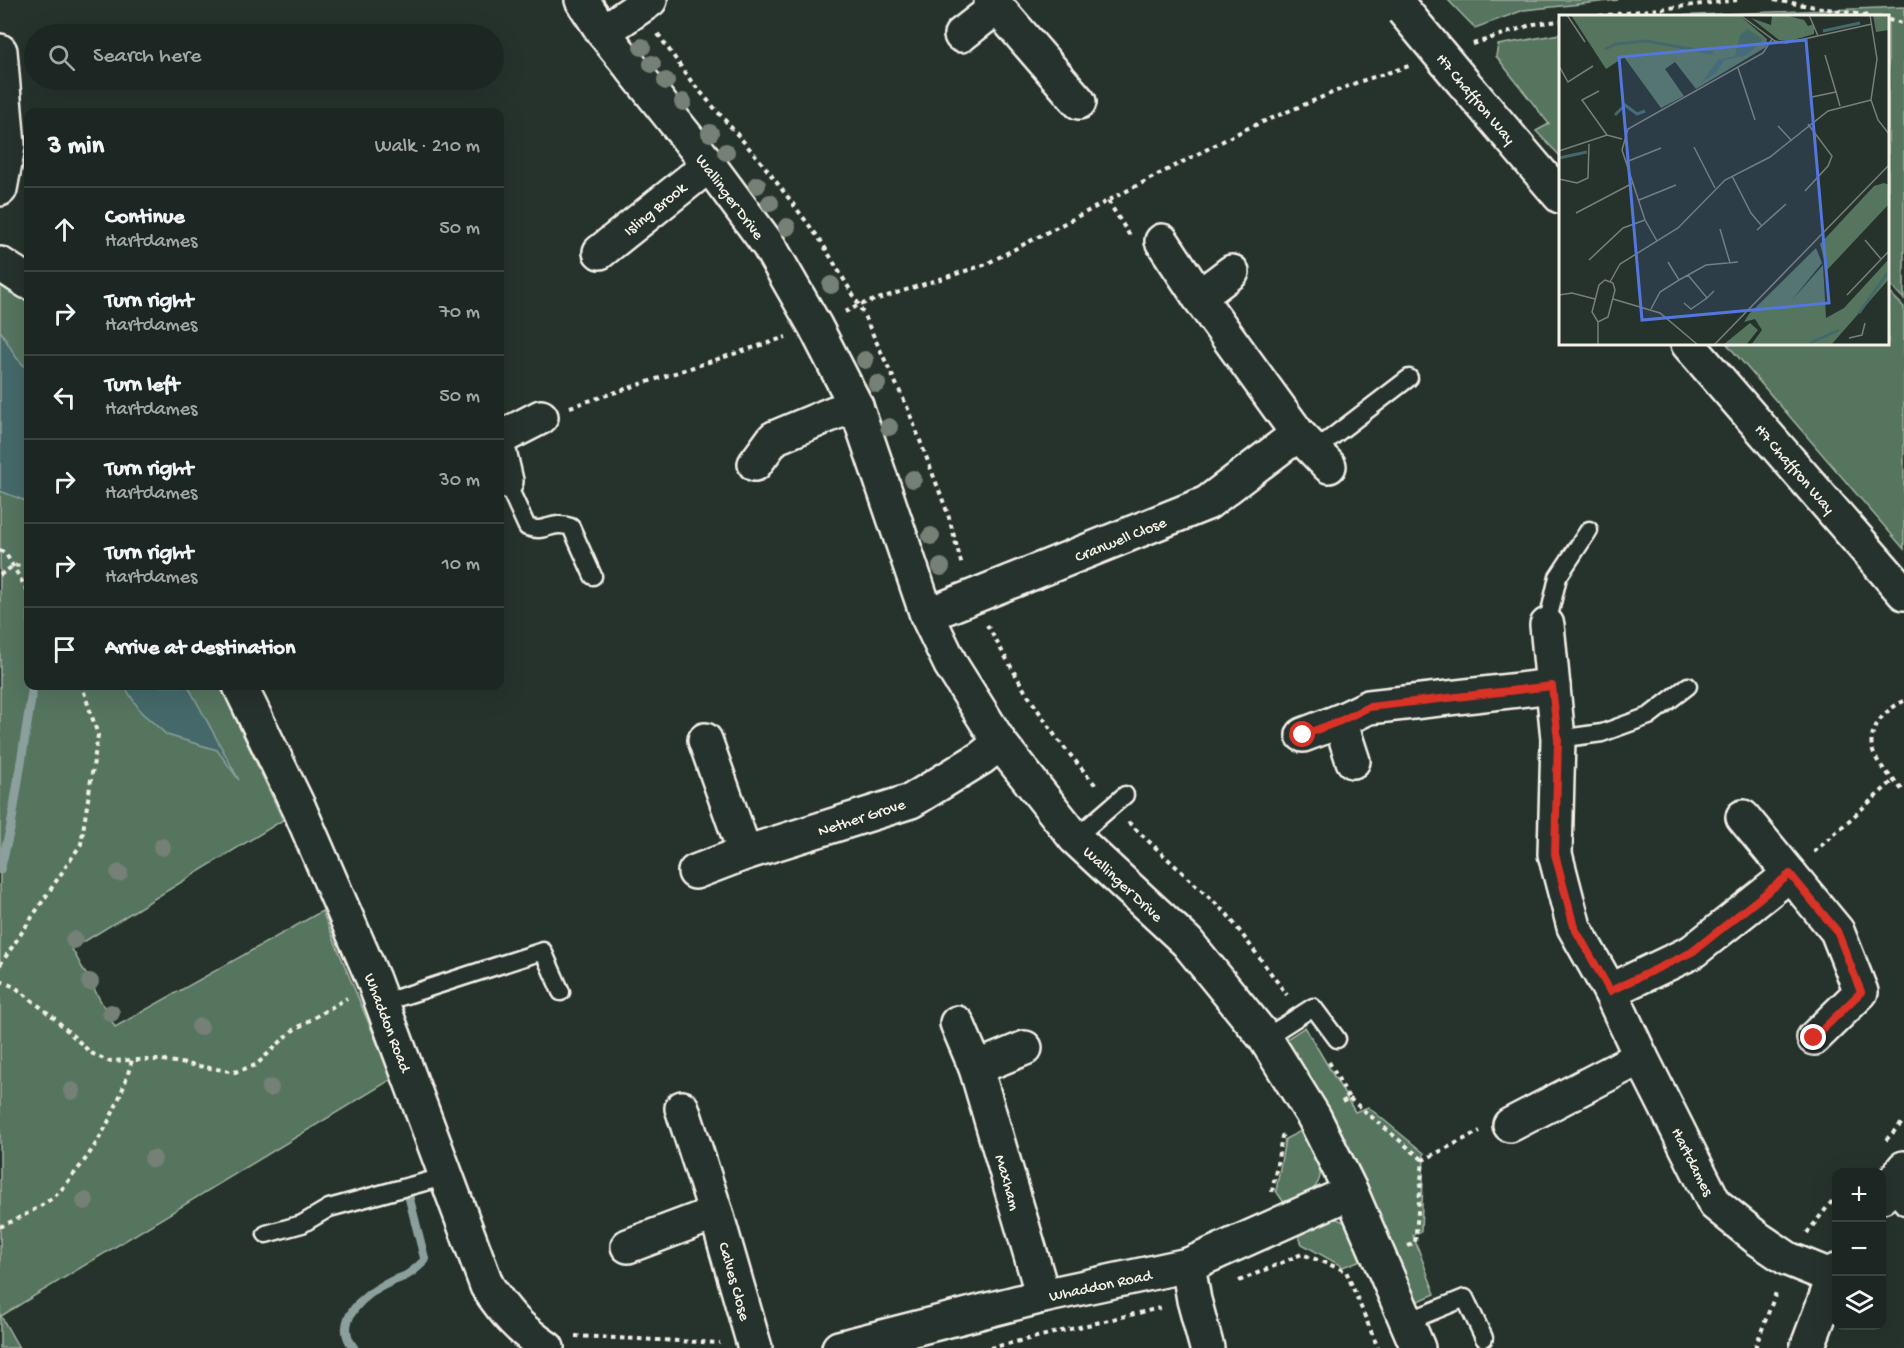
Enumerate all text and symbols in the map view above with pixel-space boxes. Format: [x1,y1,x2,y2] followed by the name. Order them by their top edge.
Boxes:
[1559,15,1889,345] inset map
[24,24,504,90] search box
[45,41,78,74] icon: search
[93,44,201,70] text: Search here
[1431,51,1518,150] street label: H7 Chaffron Way
[48,132,104,163] text: 3 min
[375,136,480,159] text: Walk · 210 m
[690,152,767,245] street label: Wallinger Drive
[621,179,693,242] street label: Isling Brook
[105,205,185,231] text: Continue
[48,213,81,246] icon: ahead
[439,218,480,241] text: 50 m
[105,231,197,254] text: Hartdames
[105,289,193,315] text: Turn right
[48,297,81,330] icon: right
[439,302,480,325] text: 70 m
[105,315,197,338] text: Hartdames
[105,373,179,399] text: Turn left
[48,381,81,414] icon: left
[439,386,480,409] text: 50 m
[105,399,197,422] text: Hartdames
[1749,421,1838,519] street label: H7 Chaffron Way
[105,457,193,483] text: Turn right
[48,465,81,498] icon: right
[439,470,480,493] text: 30 m
[105,483,197,506] text: Hartdames
[1073,514,1171,568] street label: Cranwell Close
[105,541,193,567] text: Turn right
[48,549,81,582] icon: right
[442,554,480,577] text: 10 m
[105,567,197,590] text: Hartdames
[48,633,81,666] icon: arrive
[105,636,295,662] text: Arrive at destination
[1289,721,1315,747] route start
[816,796,909,842] street label: Nether Grove
[1078,844,1166,928] street label: Wallinger Drive
[358,971,414,1077] street label: Whaddon Road
[1800,1024,1826,1050] route end
[1666,1125,1717,1201] street label: Hartdames
[989,1153,1023,1214] street label: Maxham
[1832,1168,1886,1330] map controls
[1832,1168,1886,1222] button: +
[1832,1222,1886,1276] button: −
[712,1241,753,1324] street label: Calves Close
[1048,1267,1155,1308] street label: Whaddon Road
[1832,1276,1886,1330] button: layers

